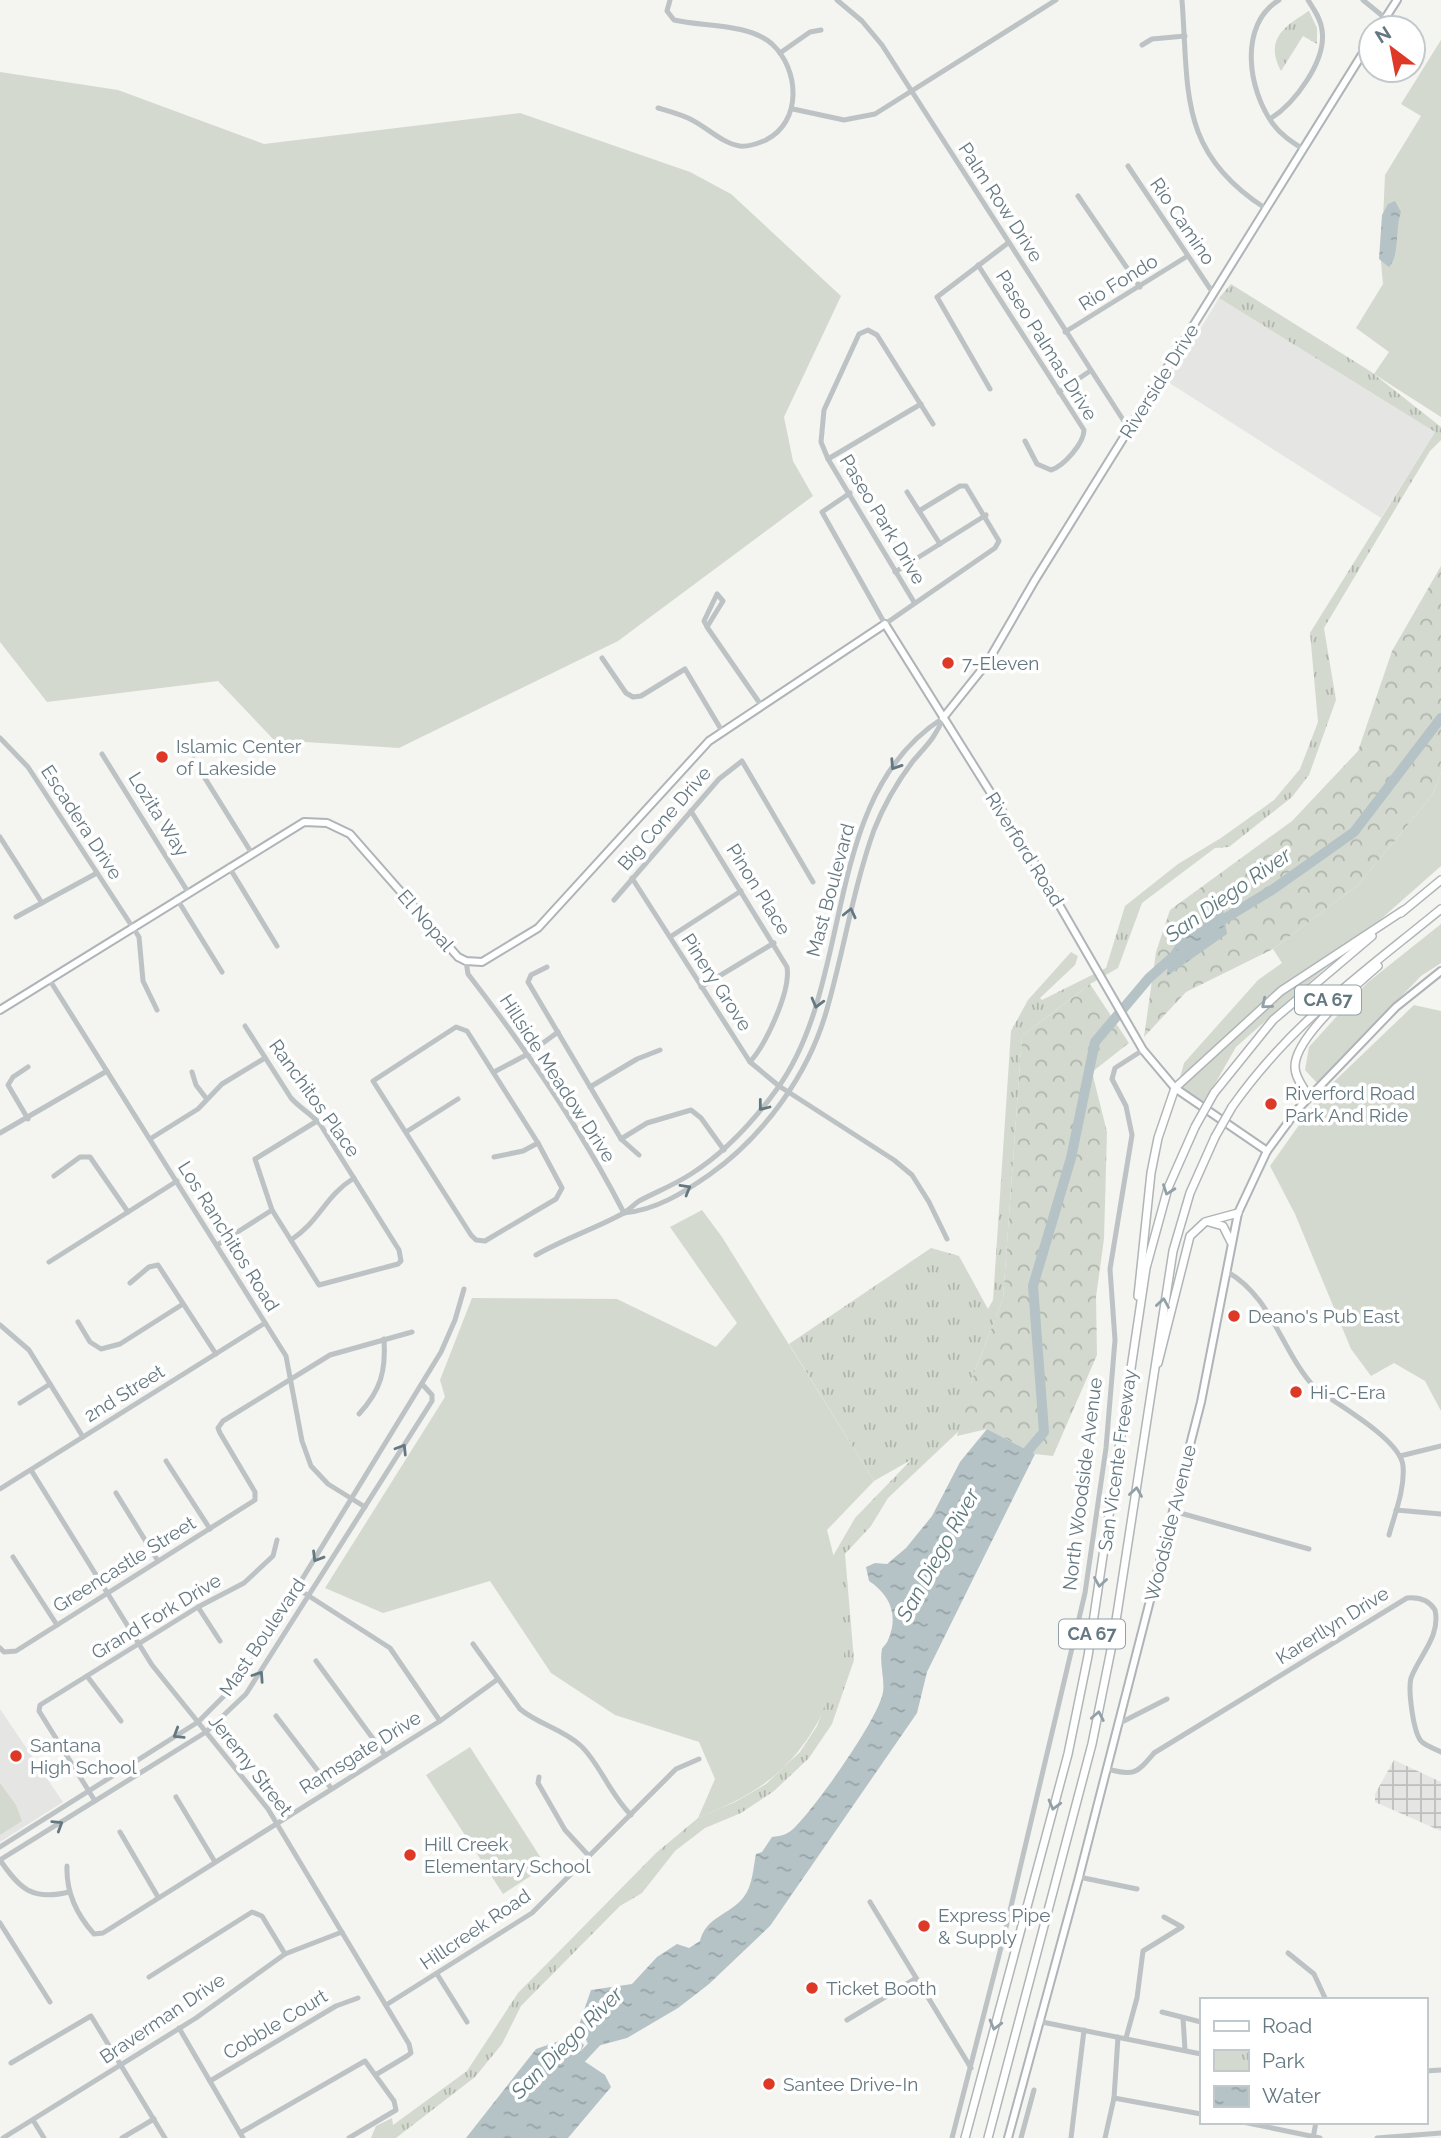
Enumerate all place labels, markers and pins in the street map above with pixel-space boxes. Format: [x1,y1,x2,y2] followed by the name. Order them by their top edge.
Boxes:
[962,652,1039,674] place label: 7-Eleven
[940,655,956,671] marker: 7-Eleven
[176,735,302,779] place label: Islamic Center of Lakeside
[154,749,170,765] marker: Islamic Center of Lakeside
[1285,1082,1415,1126] place label: Riverford Road Park And Ride
[1263,1096,1279,1112] marker: Riverford Road Park And Ride
[1248,1305,1400,1327] place label: Deano's Pub East
[1226,1308,1242,1324] marker: Deano's Pub East
[1310,1381,1386,1403] place label: Hi-C-Era
[1288,1384,1304,1400] marker: Hi-C-Era
[30,1734,137,1778] place label: Santana High School
[8,1748,24,1764] marker: Santana High School
[424,1833,591,1877] place label: Hill Creek Elementary School
[402,1847,418,1863] marker: Hill Creek Elementary School
[938,1904,1050,1948] place label: Express Pipe & Supply
[916,1918,932,1934] marker: Express Pipe & Supply
[826,1977,937,1999] place label: Ticket Booth
[804,1980,820,1996] marker: Ticket Booth
[783,2073,918,2095] place label: Santee Drive-In
[761,2076,777,2092] marker: Santee Drive-In

